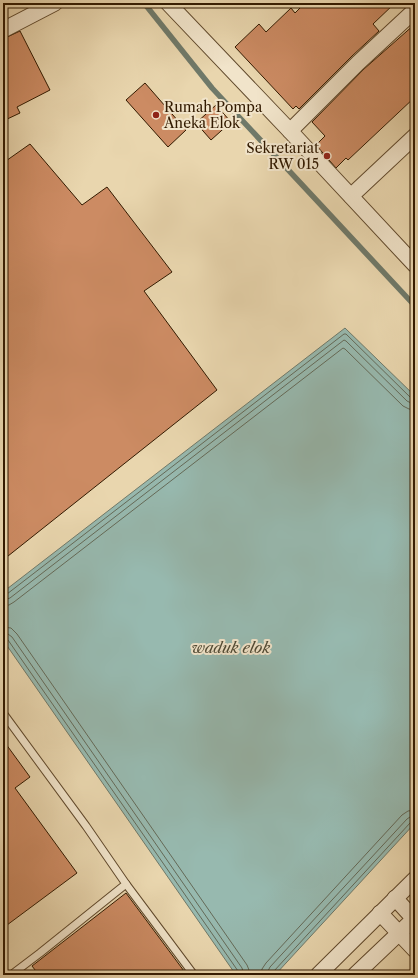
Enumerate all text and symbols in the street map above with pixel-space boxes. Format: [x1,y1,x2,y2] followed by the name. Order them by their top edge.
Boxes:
[163,98,263,132] place label: Rumah Pompa Aneka Elok
[151,110,161,120] marker: Rumah Pompa Aneka Elok
[246,139,319,173] place label: Sekretariat RW 015
[322,151,332,161] marker: Sekretariat RW 015
[192,638,270,657] water label: waduk elok

